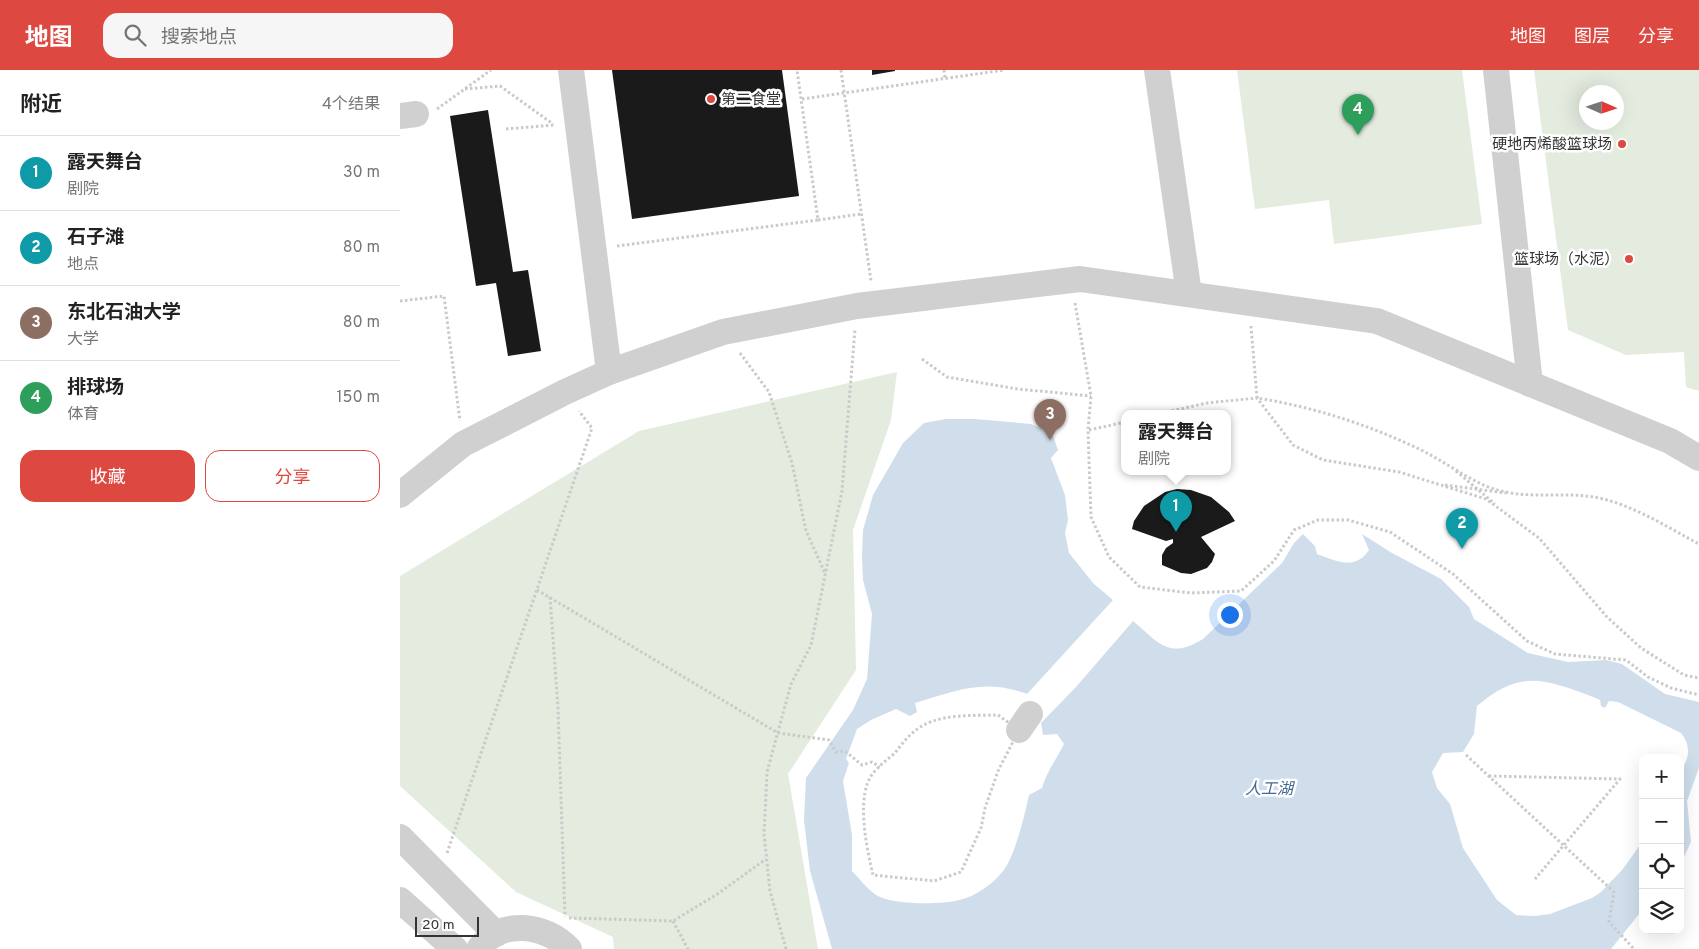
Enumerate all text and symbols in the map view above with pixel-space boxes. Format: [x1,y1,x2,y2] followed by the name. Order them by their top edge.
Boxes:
[103,13,453,58] search box
[121,21,149,49] icon: search
[25,24,73,54] text: 地图
[161,26,237,50] text: 搜索地点
[1510,26,1546,49] text: 地图
[1574,26,1610,49] text: 图层
[1638,26,1674,49] text: 分享
[1579,85,1624,130] north arrow
[721,91,781,110] place label: 第二食堂
[20,92,62,119] text: 附近
[705,93,717,105] marker: 第二食堂
[1342,94,1374,135] pin: 4
[322,95,380,115] text: 4个结果
[1492,135,1612,155] place label: 硬地丙烯酸篮球场
[1616,138,1628,150] marker: 硬地丙烯酸篮球场
[67,151,143,175] text: 露天舞台
[33,163,39,183] text: 1
[343,163,380,183] text: 30 m
[67,180,99,200] text: 剧院
[67,226,124,250] text: 石子滩
[31,238,41,258] text: 2
[343,238,380,258] text: 80 m
[1514,251,1619,270] place label: 篮球场（水泥）
[1623,253,1635,265] marker: 篮球场（水泥）
[67,255,99,275] text: 地点
[67,301,181,325] text: 东北石油大学
[31,313,41,333] text: 3
[343,313,380,333] text: 80 m
[67,330,99,350] text: 大学
[67,376,124,400] text: 排球场
[31,388,41,408] text: 4
[337,388,380,408] text: 150 m
[1034,399,1066,440] pin: 3
[67,405,99,425] text: 体育
[1121,410,1231,475] popup
[1138,421,1214,445] text: 露天舞台
[20,450,195,502] button: 收藏
[205,450,380,502] button: 分享
[1138,450,1170,470] text: 剧院
[1160,491,1192,532] pin: 1
[1446,508,1478,549] pin: 2
[1217,602,1243,628] your location
[1639,754,1684,934] map controls
[1639,754,1684,799] button: +
[1245,780,1296,800] water label: 人工湖
[1639,799,1684,844] button: −
[1639,844,1684,889] button: locate
[1639,889,1684,934] button: layers
[415,914,479,937] scale bar
[422,917,455,934] text: 20 m

